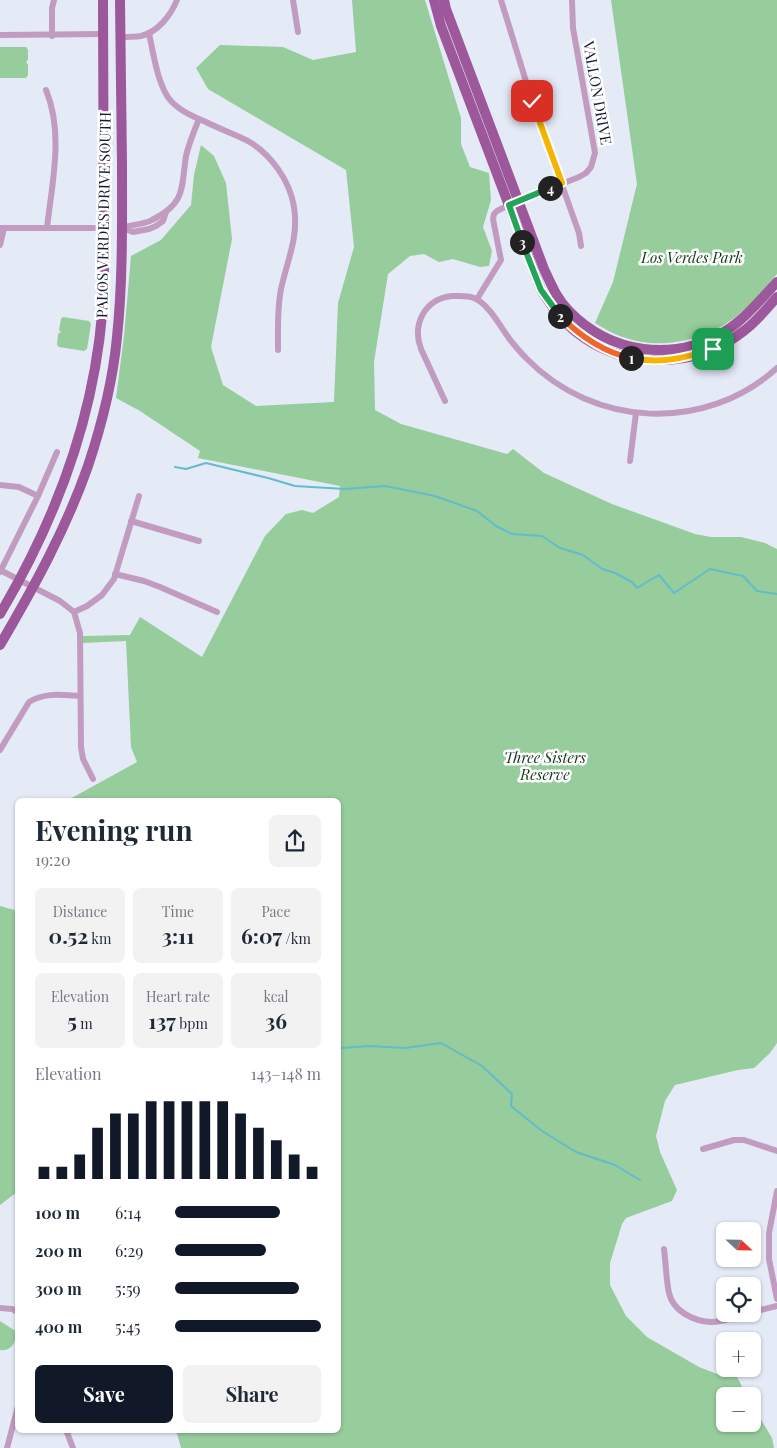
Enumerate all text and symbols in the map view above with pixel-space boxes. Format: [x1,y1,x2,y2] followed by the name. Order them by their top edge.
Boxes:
[579,39,617,146] street label: VALLON DRIVE
[511,80,553,122] pin
[518,87,546,115] icon: check
[91,112,115,318] street label: PALOS VERDES DRIVE SOUTH
[538,176,562,200] pin: 4
[547,179,554,198] text: 4
[510,230,534,254] pin: 3
[519,233,526,252] text: 3
[640,247,743,267] park label: Los Verdes Park
[548,304,572,328] pin: 2
[557,307,564,326] text: 2
[692,328,734,370] pin
[699,335,727,363] icon: arrive
[618,346,644,370] pin: 1
[629,349,634,368] text: 1
[504,747,586,784] park label: Three Sisters Reserve
[35,811,193,848] text: Evening run
[269,815,321,867] button: share
[35,849,71,870] text: 19:20
[53,902,107,921] text: Distance
[162,902,194,921] text: Time
[262,902,290,921] text: Pace
[49,921,88,949] text: 0.52
[162,921,194,949] text: 3:11
[241,921,282,949] text: 6:07
[88,929,111,948] text: km
[282,929,311,948] text: /km
[51,987,109,1006] text: Elevation
[146,987,210,1006] text: Heart rate
[263,987,289,1006] text: kcal
[67,1006,77,1034] text: 5
[148,1006,176,1034] text: 137
[265,1006,287,1034] text: 36
[77,1014,93,1033] text: m
[176,1014,208,1033] text: bpm
[35,1063,102,1084] text: Elevation
[251,1063,321,1084] text: 143–148 m
[35,1202,80,1223] text: 100 m
[115,1202,141,1223] text: 6:14
[716,1222,761,1268] north arrow
[716,1222,761,1432] map controls
[35,1240,82,1261] text: 200 m
[115,1240,143,1261] text: 6:29
[716,1277,761,1322] button: locate
[35,1278,82,1299] text: 300 m
[115,1278,141,1299] text: 5:59
[35,1316,82,1337] text: 400 m
[115,1316,140,1337] text: 5:45
[716,1332,761,1377] button: +
[35,1365,173,1423] button: Save
[183,1365,321,1423] button: Share
[716,1387,761,1432] button: −

